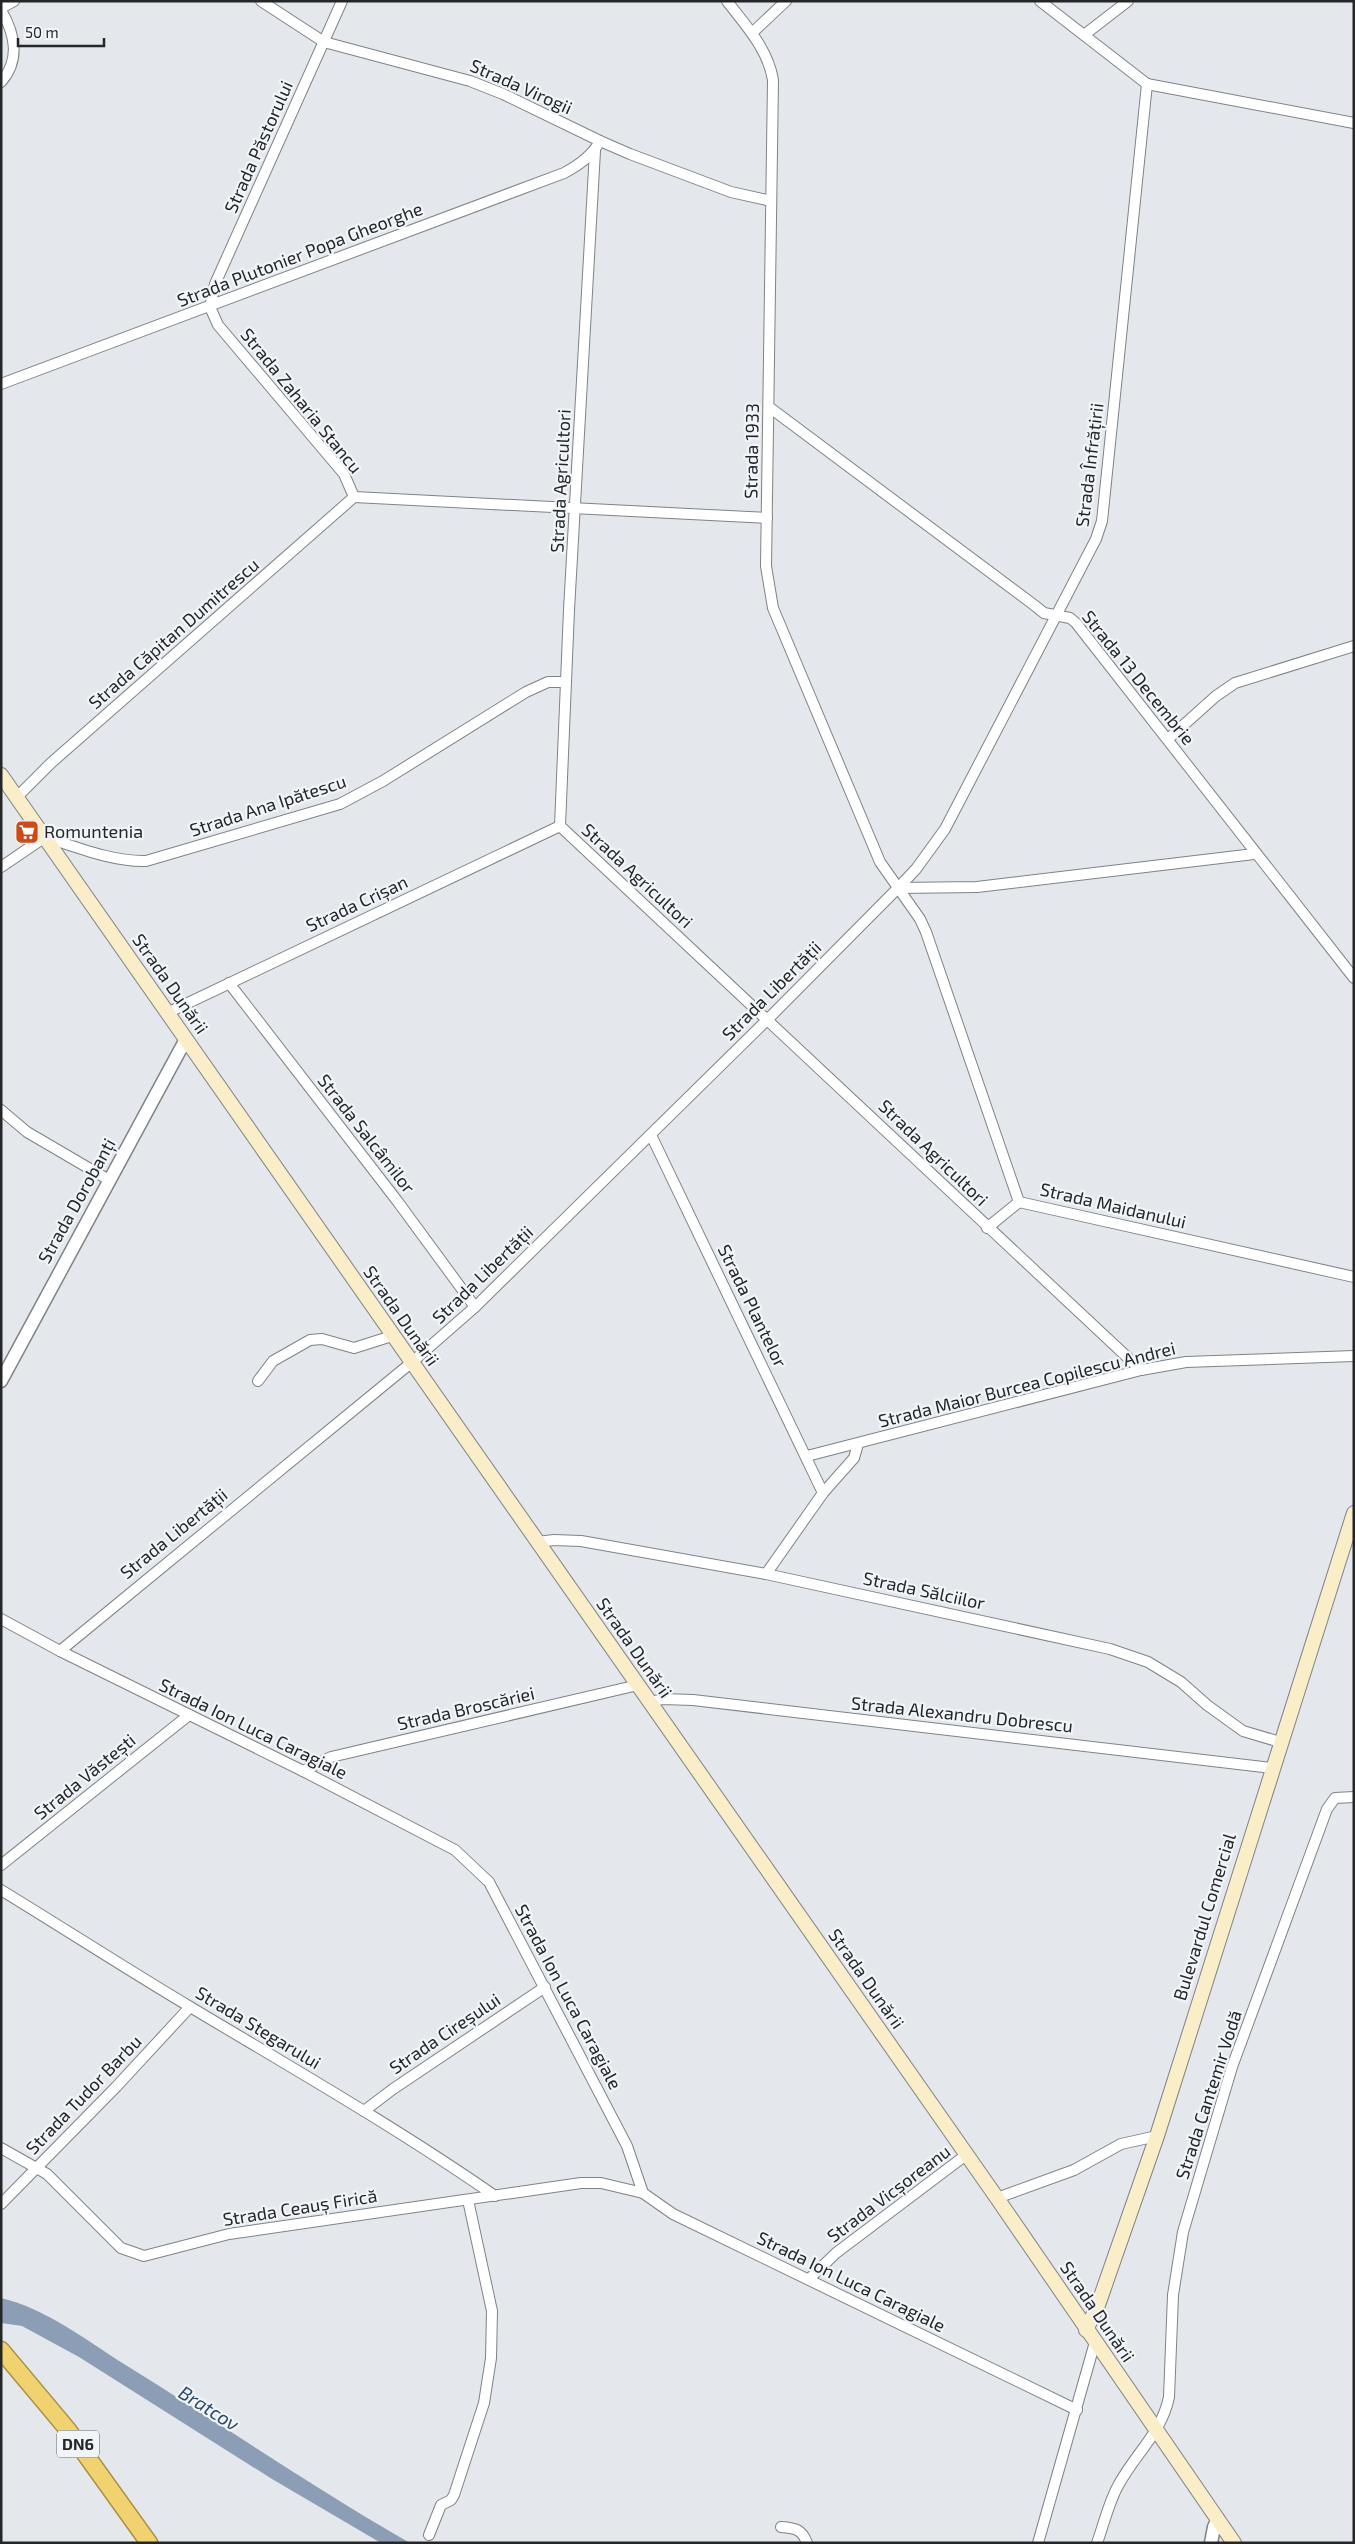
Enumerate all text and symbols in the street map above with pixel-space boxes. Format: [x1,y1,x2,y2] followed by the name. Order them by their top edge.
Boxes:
[18,15,104,47] scale bar
[25,23,59,41] text: 50 m
[467,54,576,118] street label: Strada Virogii
[219,77,297,216] street label: Strada Păstorului
[174,197,425,311] street label: Strada Plutonier Popa Gheorghe
[236,323,367,477] street label: Strada Zaharia Stancu
[1070,402,1109,528] street label: Strada Înfrățirii
[739,403,763,499] street label: Strada 1933
[545,409,575,553] street label: Strada Agricultori
[84,553,263,713] street label: Strada Căpitan Dumitrescu
[1078,606,1200,749] street label: Strada 13 Decembrie
[187,769,349,841] street label: Strada Ana Ipătescu
[578,818,698,932] street label: Strada Agricultori
[14,819,40,845] supermarket icon: Romuntenia
[44,820,143,842] place label: Romuntenia
[302,870,411,937] street label: Strada Crișan
[128,929,213,1038] street label: Strada Dunării
[717,936,826,1045] street label: Strada Libertății
[313,1069,420,1197] street label: Strada Salcâmilor
[874,1094,993,1210] street label: Strada Agricultori
[33,1134,120,1267] street label: Strada Dorobanți
[1038,1178,1188,1233] street label: Strada Maidanului
[427,1221,538,1329] street label: Strada Libertății
[714,1241,792,1371] street label: Strada Plantelor
[359,1261,444,1370] street label: Strada Dunării
[876,1336,1178,1432] street label: Strada Maior Burcea Copilescu Andrei
[115,1483,232,1584] street label: Strada Libertății
[861,1566,987,1614] street label: Strada Sălciilor
[592,1593,677,1702] street label: Strada Dunării
[156,1673,351,1783] street label: Strada Ion Luca Caragiale
[395,1682,537,1735] street label: Strada Broscăriei
[850,1691,1074,1737] street label: Strada Alexandru Dobrescu
[29,1729,140,1825] street label: Strada Văstești
[1168,1830,1240,2003] street label: Bulevardul Comercial
[511,1900,627,2093] street label: Strada Ion Luca Caragiale
[824,1924,909,2033] street label: Strada Dunării
[192,1981,325,2073] street label: Strada Stegarului
[385,1988,505,2079] street label: Strada Cireșului
[1170,2007,1246,2182] street label: Strada Cantemir Vodă
[21,2030,146,2158] street label: Strada Tudor Barbu
[822,2140,955,2247] street label: Strada Vicșoreanu
[221,2184,379,2231] street label: Strada Ceauș Firică
[754,2226,949,2336] street label: Strada Ion Luca Caragiale
[1056,2257,1140,2366] street label: Strada Dunării
[175,2380,244,2435] water label: Bratcov
[57,2430,99,2458] road number: DN6

